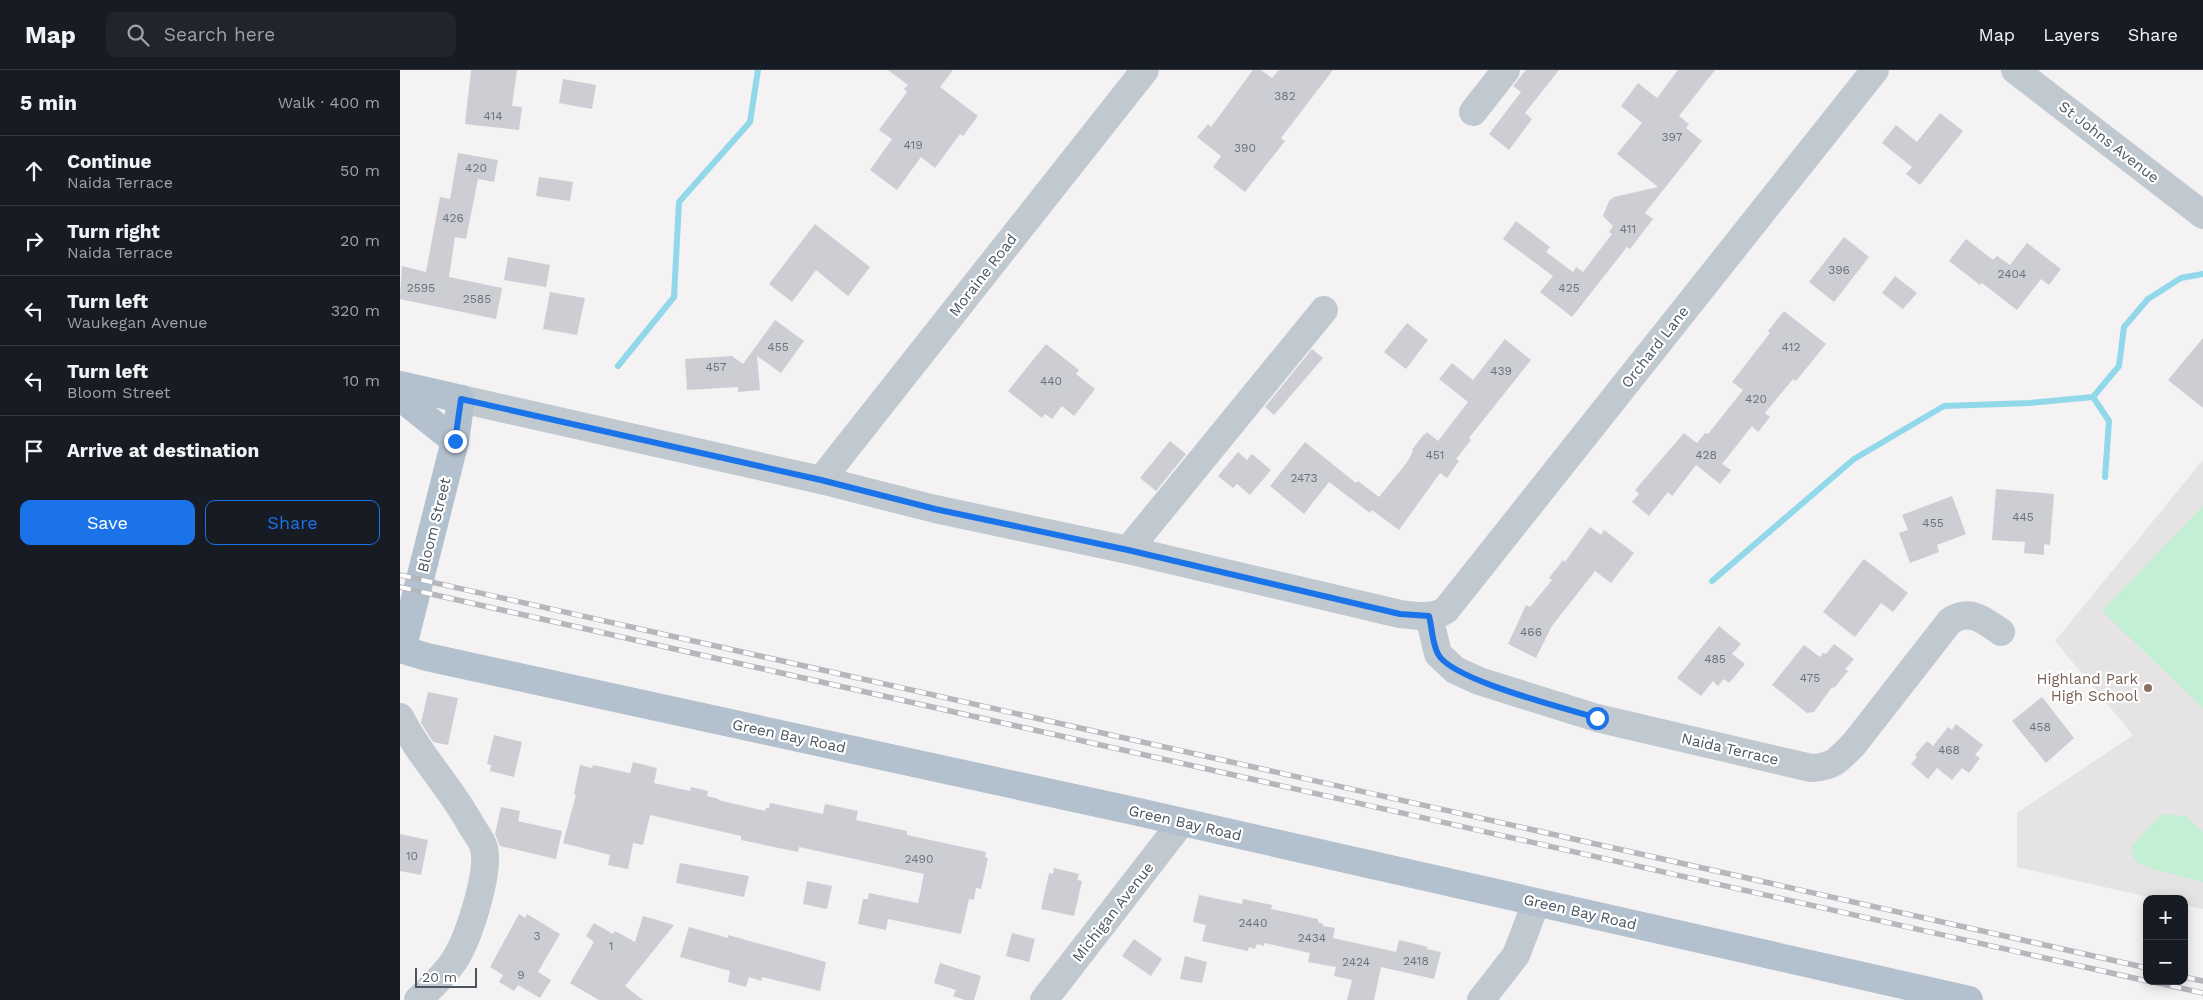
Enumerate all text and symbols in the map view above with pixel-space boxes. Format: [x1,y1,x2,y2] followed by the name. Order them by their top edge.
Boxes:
[106,12,456,57] search box
[25,21,76,49] text: Map
[124,21,152,49] icon: search
[164,23,275,46] text: Search here
[1978,24,2015,45] text: Map
[2043,24,2100,45] text: Layers
[2128,24,2178,45] text: Share
[1274,89,1296,103] house number: 382
[20,90,77,115] text: 5 min
[278,93,380,112] text: Walk · 400 m
[2055,97,2163,187] street label: St Johns Avenue
[483,109,503,123] house number: 414
[1662,130,1683,144] house number: 397
[903,138,923,152] house number: 419
[1234,141,1256,155] house number: 390
[67,150,151,173] text: Continue
[20,157,48,185] icon: ahead
[340,161,380,180] text: 50 m
[465,161,487,175] house number: 420
[67,173,173,192] text: Naida Terrace
[442,211,464,225] house number: 426
[67,220,160,243] text: Turn right
[1620,222,1636,236] house number: 411
[20,227,48,255] icon: right
[945,230,1021,320] street label: Moraine Road
[340,231,380,250] text: 20 m
[67,243,173,262] text: Naida Terrace
[1828,263,1850,277] house number: 396
[1998,267,2026,281] house number: 2404
[407,281,435,295] house number: 2595
[1558,281,1580,295] house number: 425
[67,290,148,313] text: Turn left
[463,292,491,306] house number: 2585
[20,297,48,325] icon: left
[331,301,380,320] text: 320 m
[1617,302,1693,392] street label: Orchard Lane
[67,313,208,332] text: Waukegan Avenue
[767,340,789,354] house number: 455
[1782,340,1800,354] house number: 412
[67,360,148,383] text: Turn left
[705,360,727,374] house number: 457
[1490,364,1512,378] house number: 439
[20,367,48,395] icon: left
[343,371,380,390] text: 10 m
[1040,374,1062,388] house number: 440
[67,383,170,402] text: Bloom Street
[1745,392,1767,406] house number: 420
[444,430,467,453] route end
[20,437,48,465] icon: arrive
[67,439,259,462] text: Arrive at destination
[1426,448,1445,462] house number: 451
[1695,448,1717,462] house number: 428
[1290,471,1318,485] house number: 2473
[414,475,455,574] street label: Bloom Street
[20,500,195,545] button: Save
[205,500,380,545] button: Share
[2012,510,2034,524] house number: 445
[1922,516,1944,530] house number: 455
[1520,625,1542,639] house number: 466
[1704,652,1726,666] house number: 485
[2037,670,2138,705] place label: Highland Park High School
[1800,671,1820,685] house number: 475
[2142,682,2154,694] marker: Highland Park High School
[1586,707,1609,730] route start
[731,715,847,757] street label: Green Bay Road
[2029,720,2051,734] house number: 458
[1680,729,1780,769] street label: Naida Terrace
[1938,743,1960,757] house number: 468
[1127,801,1243,845] street label: Green Bay Road
[406,849,418,863] house number: 10
[905,852,933,866] house number: 2490
[1068,858,1158,966] street label: Michigan Avenue
[1522,890,1638,934] street label: Green Bay Road
[2143,895,2188,985] map controls
[2143,895,2188,940] button: +
[1239,916,1267,930] house number: 2440
[534,929,541,943] house number: 3
[1298,931,1326,945] house number: 2434
[609,939,613,953] house number: 1
[2143,940,2188,985] button: −
[1403,954,1429,968] house number: 2418
[1342,955,1370,969] house number: 2424
[415,965,478,988] scale bar
[517,968,525,982] house number: 9
[422,969,457,985] text: 20 m

